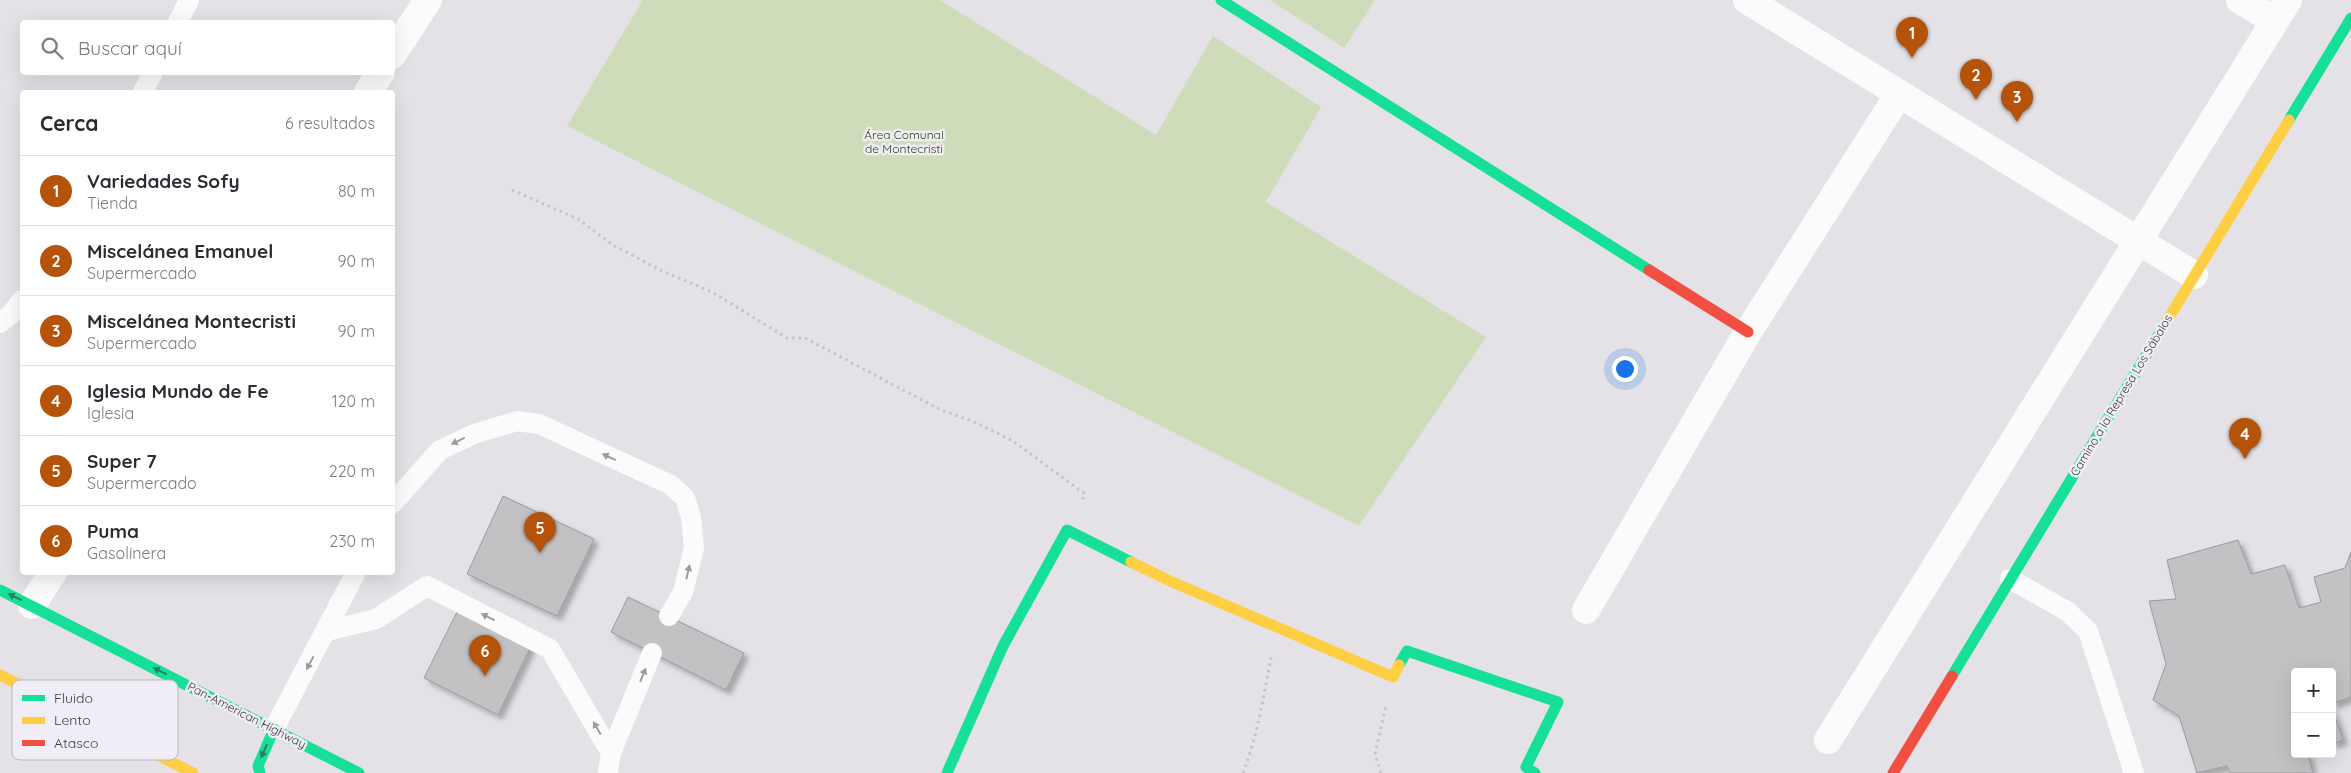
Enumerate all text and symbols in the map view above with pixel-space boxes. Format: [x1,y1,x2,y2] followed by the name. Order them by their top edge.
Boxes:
[1896,17,1928,58] pin: 1
[20,20,395,75] search box
[38,34,66,62] icon: search
[78,36,182,60] text: Buscar aquí
[1960,59,1992,100] pin: 2
[2001,81,2033,122] pin: 3
[40,110,98,136] text: Cerca
[285,113,375,133] text: 6 resultados
[864,127,944,156] park label: Área Comunal de Montecristi
[87,169,240,193] text: Variedades Sofy
[53,181,59,201] text: 1
[338,181,375,201] text: 80 m
[87,193,138,213] text: Tienda
[87,239,273,263] text: Miscelánea Emanuel
[51,251,61,271] text: 2
[338,251,375,271] text: 90 m
[87,263,197,283] text: Supermercado
[87,309,296,333] text: Miscelánea Montecristi
[2067,311,2176,479] street label: Camino a la Represa Los Sábalos
[52,321,60,341] text: 3
[338,321,375,341] text: 90 m
[87,333,197,353] text: Supermercado
[1612,356,1638,382] your location
[87,379,269,403] text: Iglesia Mundo de Fe
[51,391,61,411] text: 4
[332,391,375,411] text: 120 m
[87,403,134,423] text: Iglesia
[2229,418,2261,459] pin: 4
[451,437,465,445] one-way arrow
[87,449,157,473] text: Super 7
[602,452,616,460] one-way arrow
[51,461,61,481] text: 5
[329,461,375,481] text: 220 m
[87,473,197,493] text: Supermercado
[524,512,556,553] pin: 5
[87,519,139,543] text: Puma
[52,531,60,551] text: 6
[329,531,375,551] text: 230 m
[87,543,166,563] text: Gasolinera
[684,564,692,580] one-way arrow
[8,593,22,601] one-way arrow
[480,613,495,621] one-way arrow
[469,635,501,676] pin: 6
[306,655,314,670] one-way arrow
[153,667,167,675] one-way arrow
[639,668,647,682] one-way arrow
[2291,668,2336,758] map controls
[2291,668,2336,713] button: +
[185,679,309,751] street label: Pan-American Highway
[12,680,178,760] legend
[54,689,93,707] text: Fluido
[54,711,91,729] text: Lento
[2291,713,2336,758] button: −
[593,722,602,735] one-way arrow
[54,734,99,752] text: Atasco
[260,744,268,758] one-way arrow

